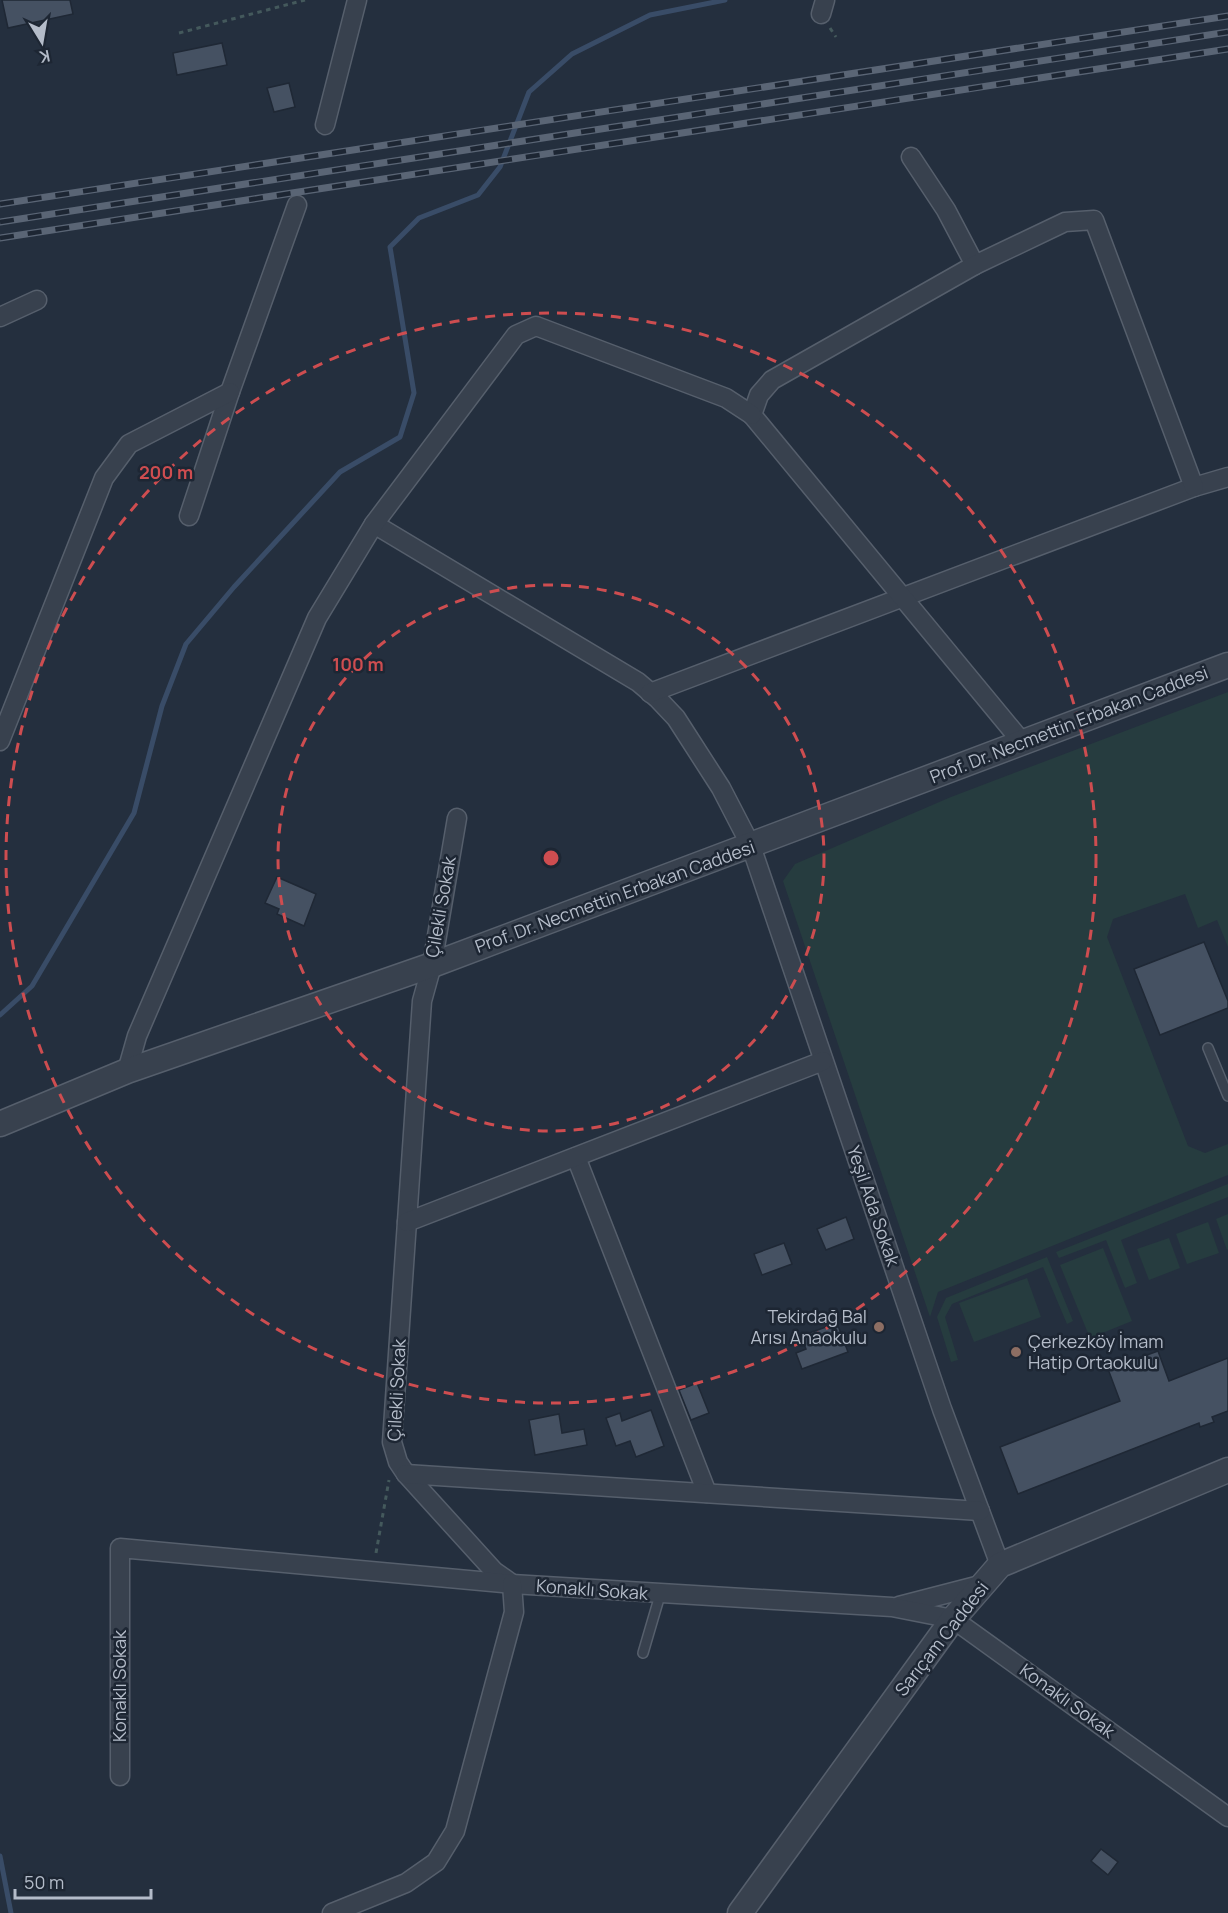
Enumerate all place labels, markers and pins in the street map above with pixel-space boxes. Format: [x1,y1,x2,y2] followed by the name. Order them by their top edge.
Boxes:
[541,848,561,868] centre of rings
[750,1304,867,1349] place label: Tekirdağ Bal Arısı Anaokulu
[872,1320,886,1334] marker: Tekirdağ Bal Arısı Anaokulu
[1028,1329,1164,1374] place label: Çerkezköy İmam Hatip Ortaokulu
[1009,1345,1023,1359] marker: Çerkezköy İmam Hatip Ortaokulu

